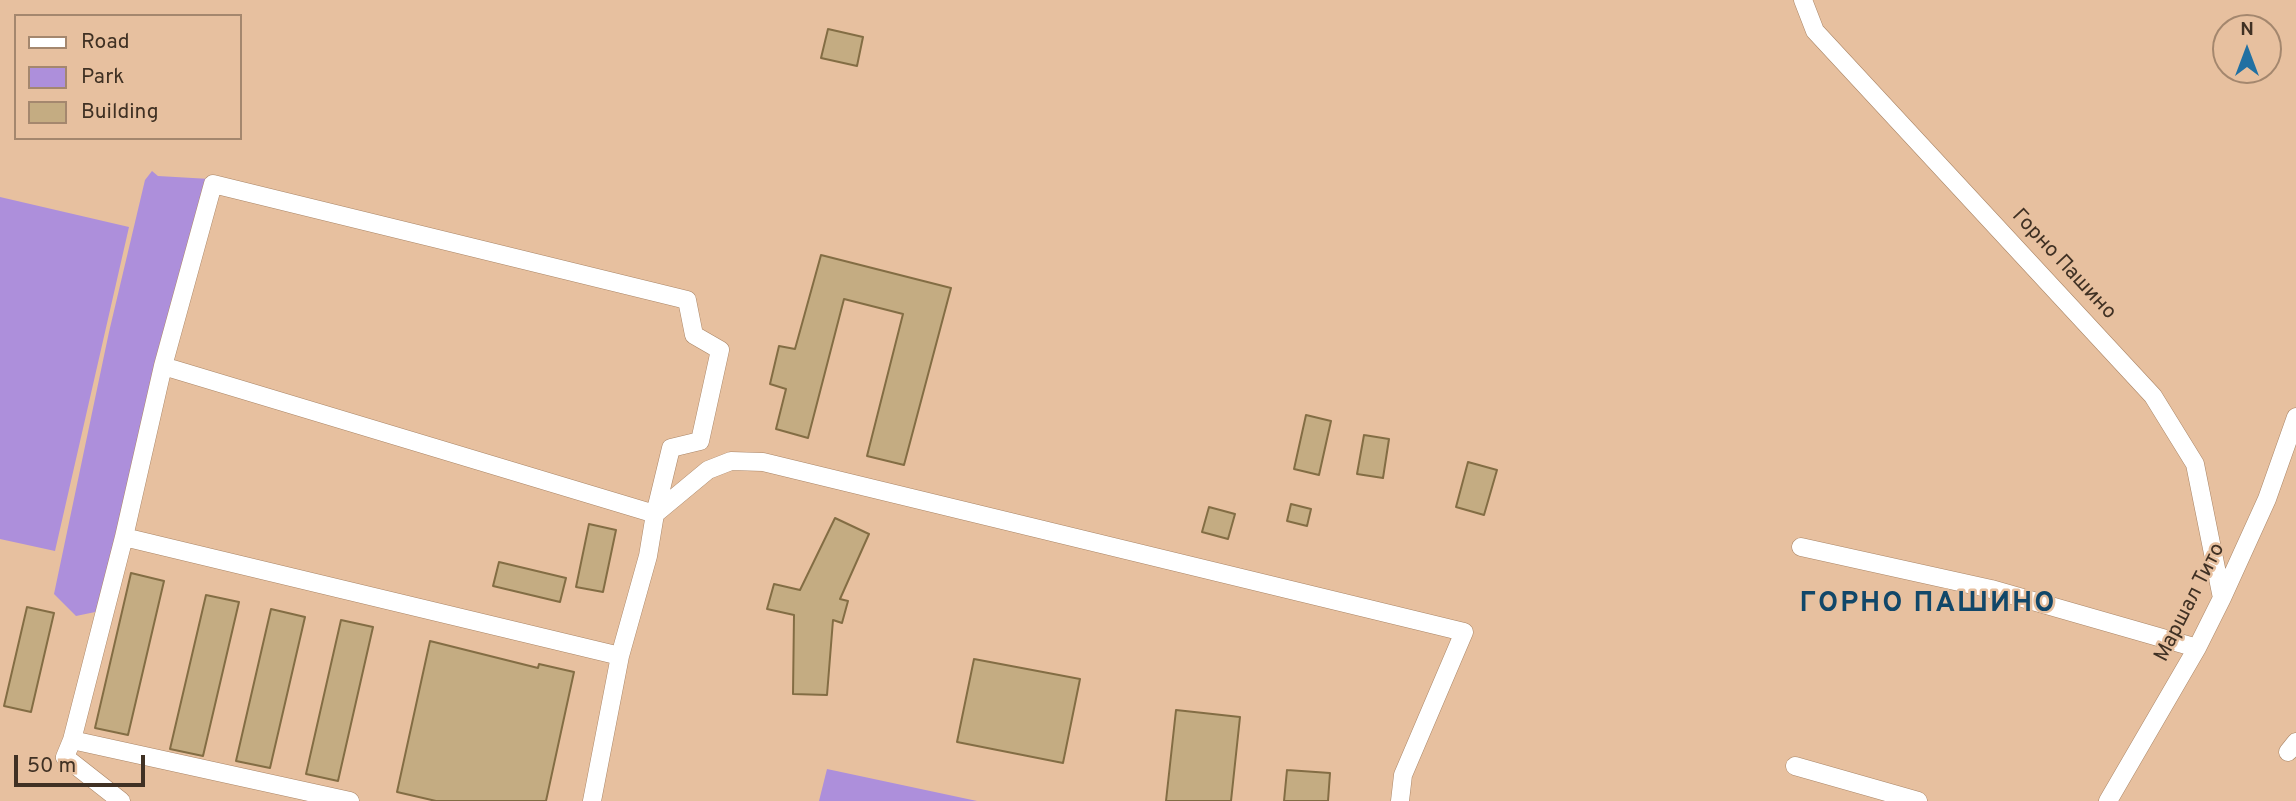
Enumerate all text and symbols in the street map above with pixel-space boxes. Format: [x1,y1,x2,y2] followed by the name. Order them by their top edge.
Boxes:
[14,14,242,140] legend
[2212,14,2282,84] north arrow
[2240,18,2254,42] text: N
[81,29,130,56] text: Road
[81,64,124,91] text: Park
[81,99,159,126] text: Building
[2005,204,2121,326] street label: Горно Пашино
[2150,539,2232,667] street label: Маршал Тито
[1801,588,2055,622] district label: ГОРНО ПАШИНО
[18,742,149,786] scale bar
[27,753,76,780] text: 50 m

